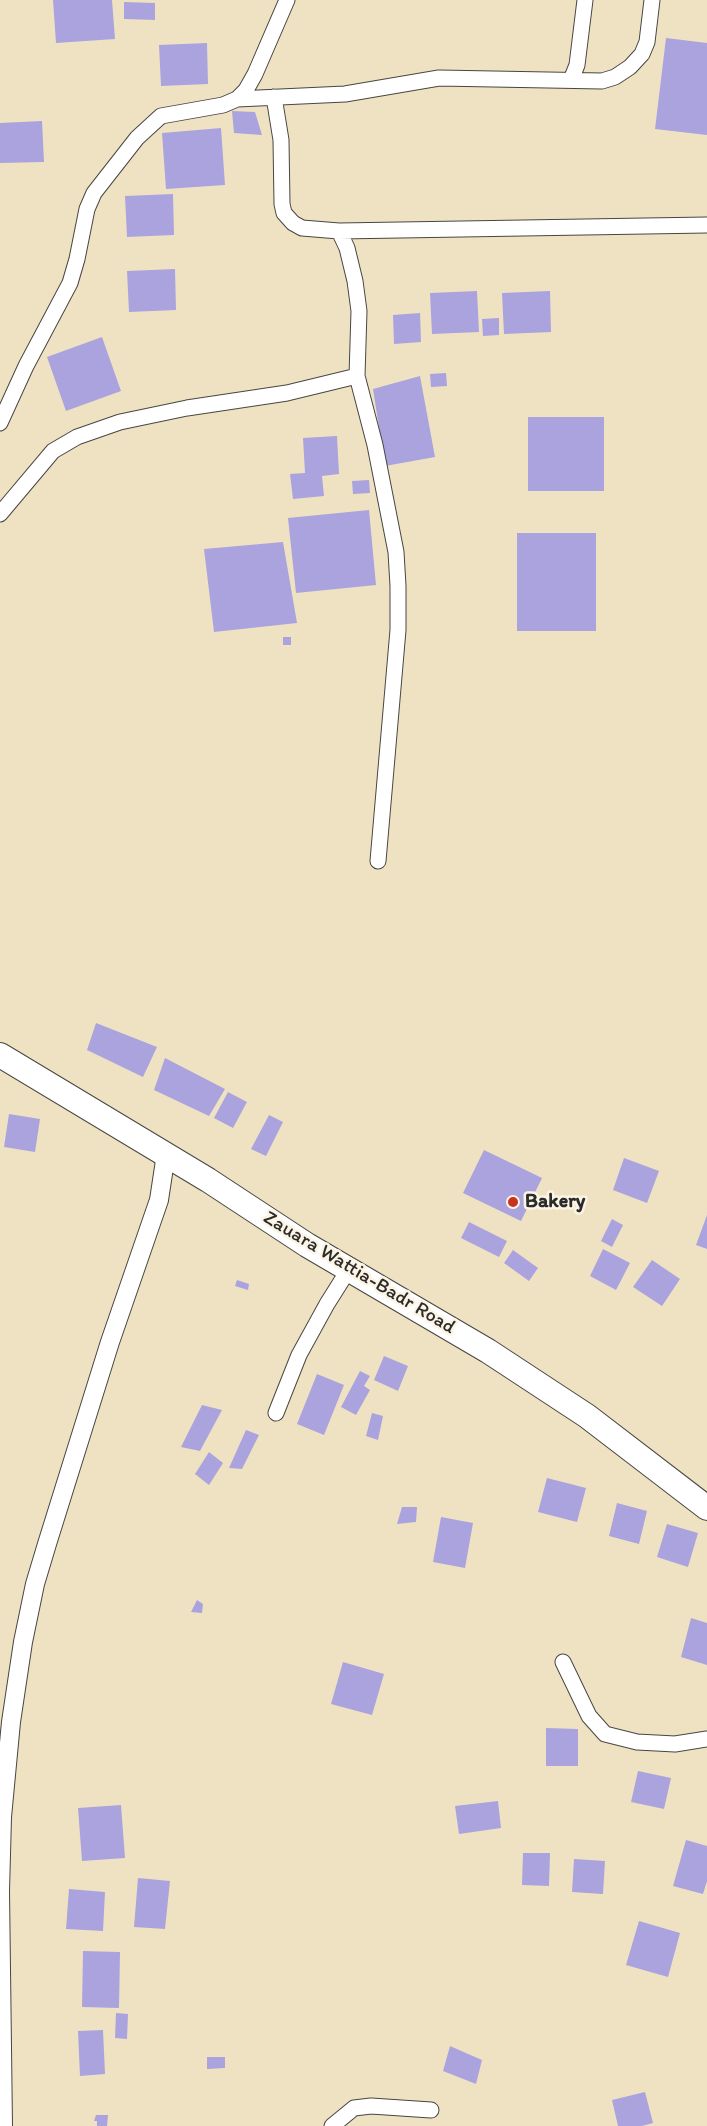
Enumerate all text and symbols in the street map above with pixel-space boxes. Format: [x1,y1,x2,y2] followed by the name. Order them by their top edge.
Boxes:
[525,1190,585,1214] place label: Bakery
[506,1195,520,1209] marker: Bakery
[259,1206,459,1340] street label: Zauara Wattia-Badr Road

